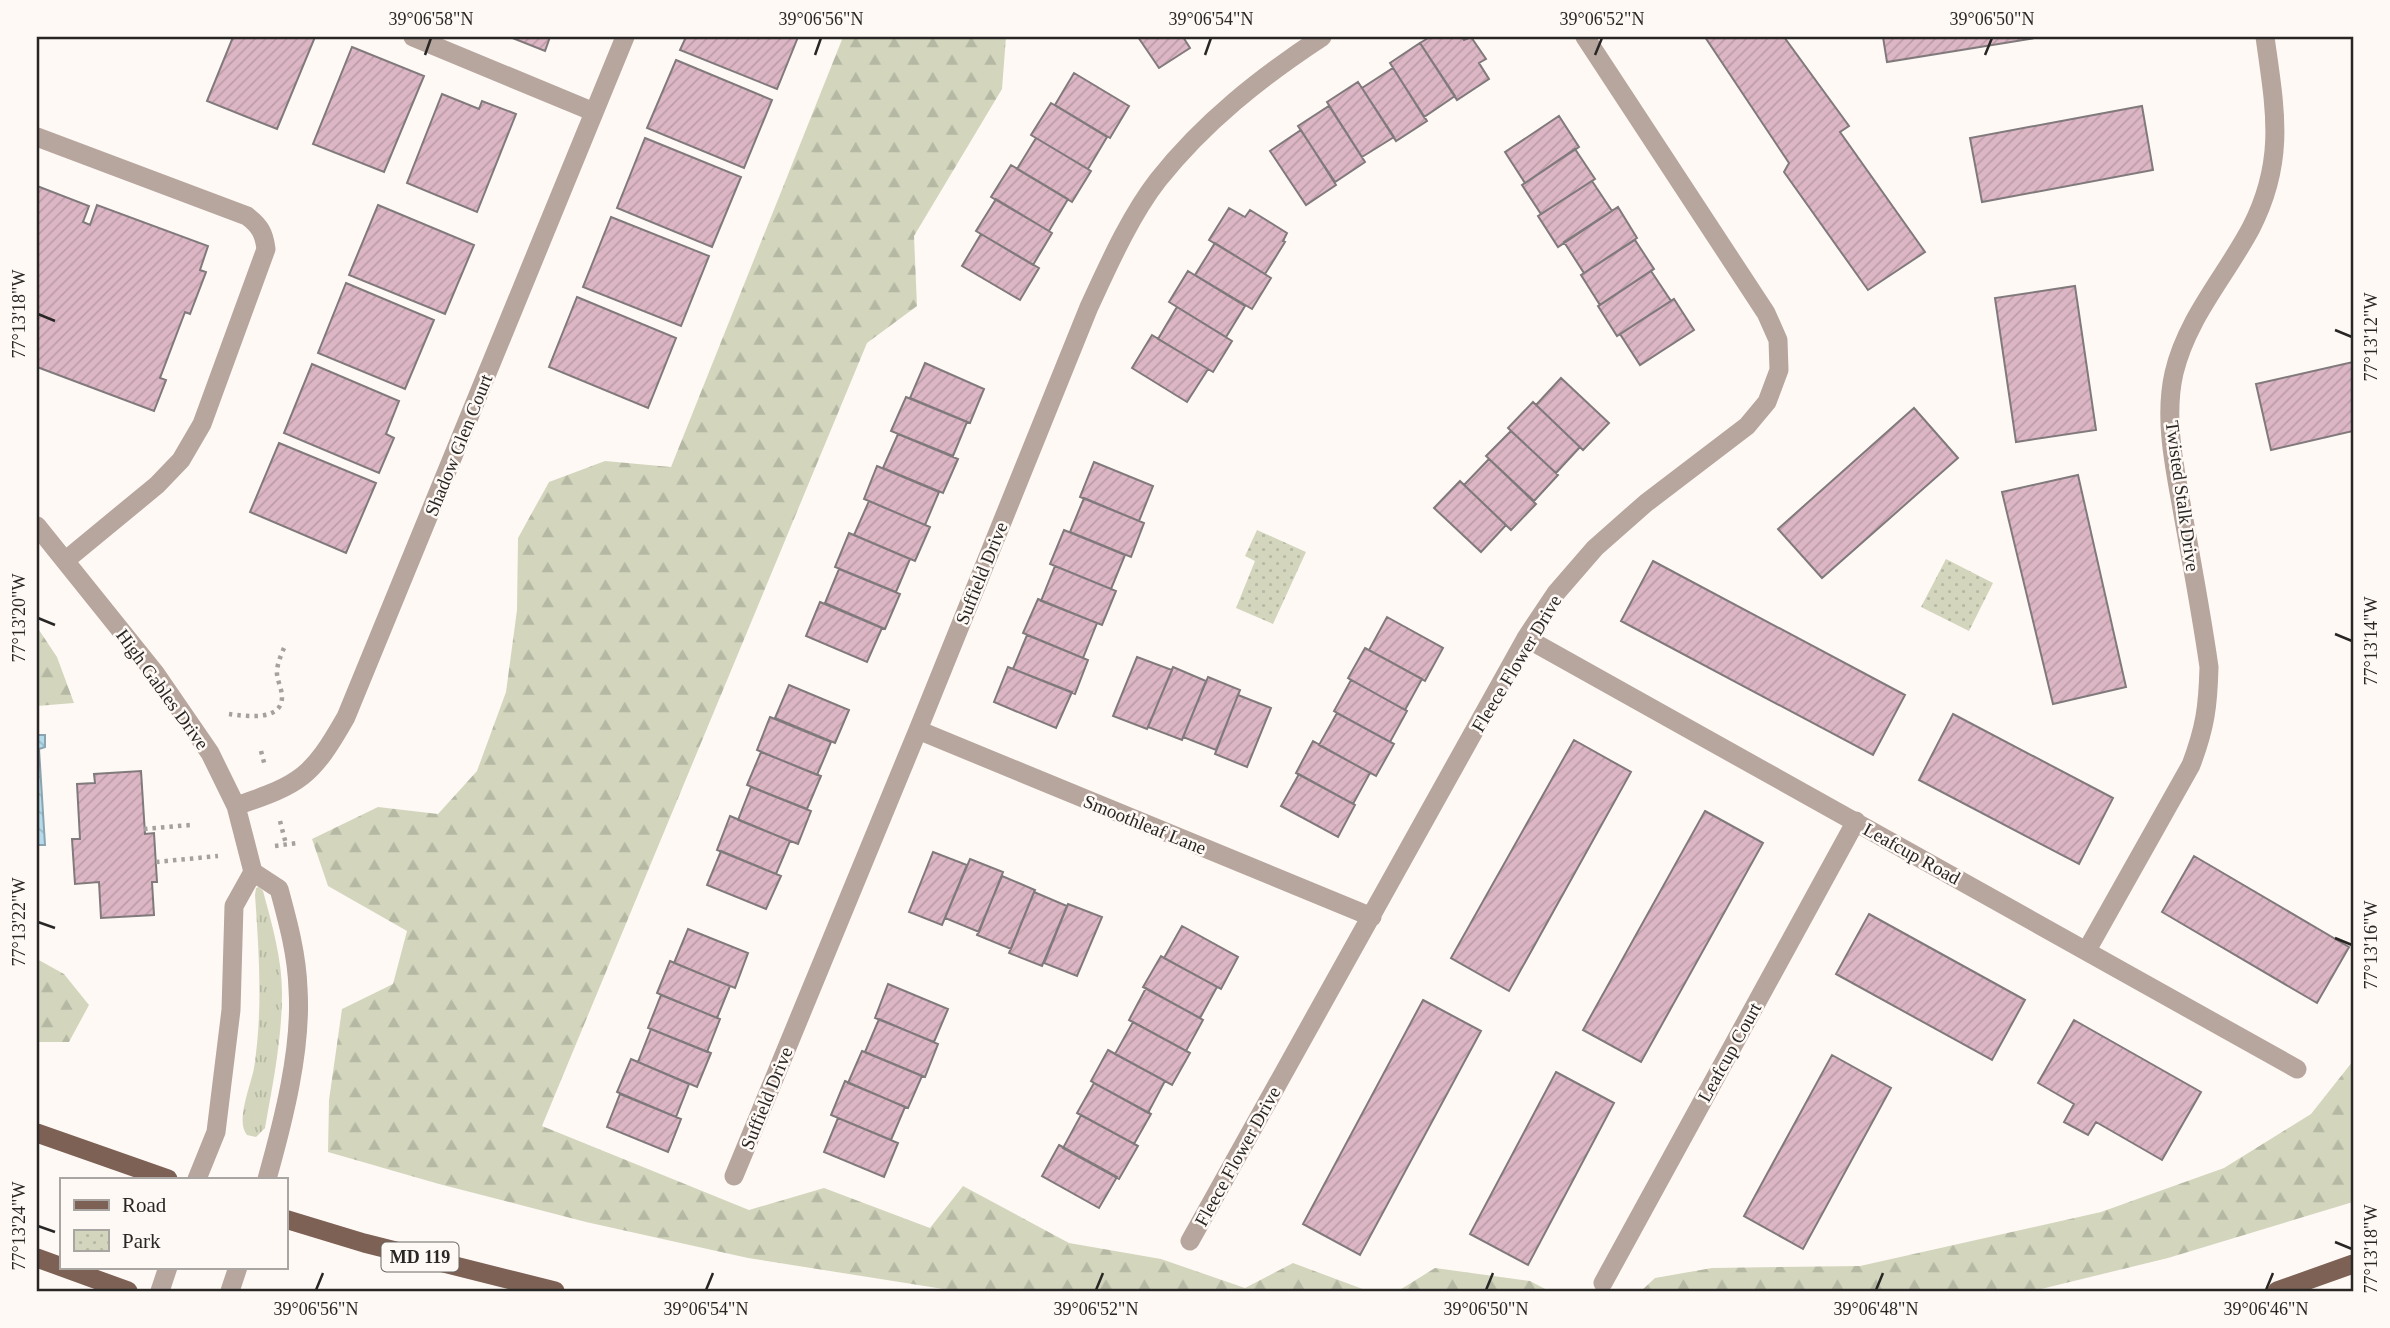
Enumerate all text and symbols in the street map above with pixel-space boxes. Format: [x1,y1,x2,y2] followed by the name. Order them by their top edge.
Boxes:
[389,9,473,29] text: 39°06'58"N
[779,9,863,29] text: 39°06'56"N
[1169,9,1253,29] text: 39°06'54"N
[1560,9,1644,29] text: 39°06'52"N
[1950,9,2034,29] text: 39°06'50"N
[9,270,29,358] text: 77°13'18"W
[2361,293,2381,381] text: 77°13'12"W
[420,371,497,519] street label: Shadow Glen Court
[2162,419,2203,573] street label: Twisted Stalk Drive
[951,519,1012,628] street label: Suffield Drive
[9,574,29,662] text: 77°13'20"W
[1467,591,1566,736] street label: Fleece Flower Drive
[2361,597,2381,685] text: 77°13'14"W
[112,625,213,754] street label: High Gables Drive
[1080,790,1209,859] street label: Smoothleaf Lane
[1860,818,1964,889] street label: Leafcup Road
[9,878,29,966] text: 77°13'22"W
[2361,901,2381,989] text: 77°13'16"W
[1694,998,1766,1106] street label: Leafcup Court
[736,1044,797,1153] street label: Suffield Drive
[1190,1083,1284,1230] street label: Fleece Flower Drive
[60,1178,287,1268] legend
[9,1182,29,1270] text: 77°13'24"W
[122,1193,167,1217] text: Road
[2361,1205,2381,1293] text: 77°13'18"W
[122,1229,161,1253] text: Park
[382,1242,458,1272] road number: MD 119
[274,1299,358,1319] text: 39°06'56"N
[664,1299,748,1319] text: 39°06'54"N
[1054,1299,1138,1319] text: 39°06'52"N
[1444,1299,1528,1319] text: 39°06'50"N
[1834,1299,1918,1319] text: 39°06'48"N
[2224,1299,2308,1319] text: 39°06'46"N

